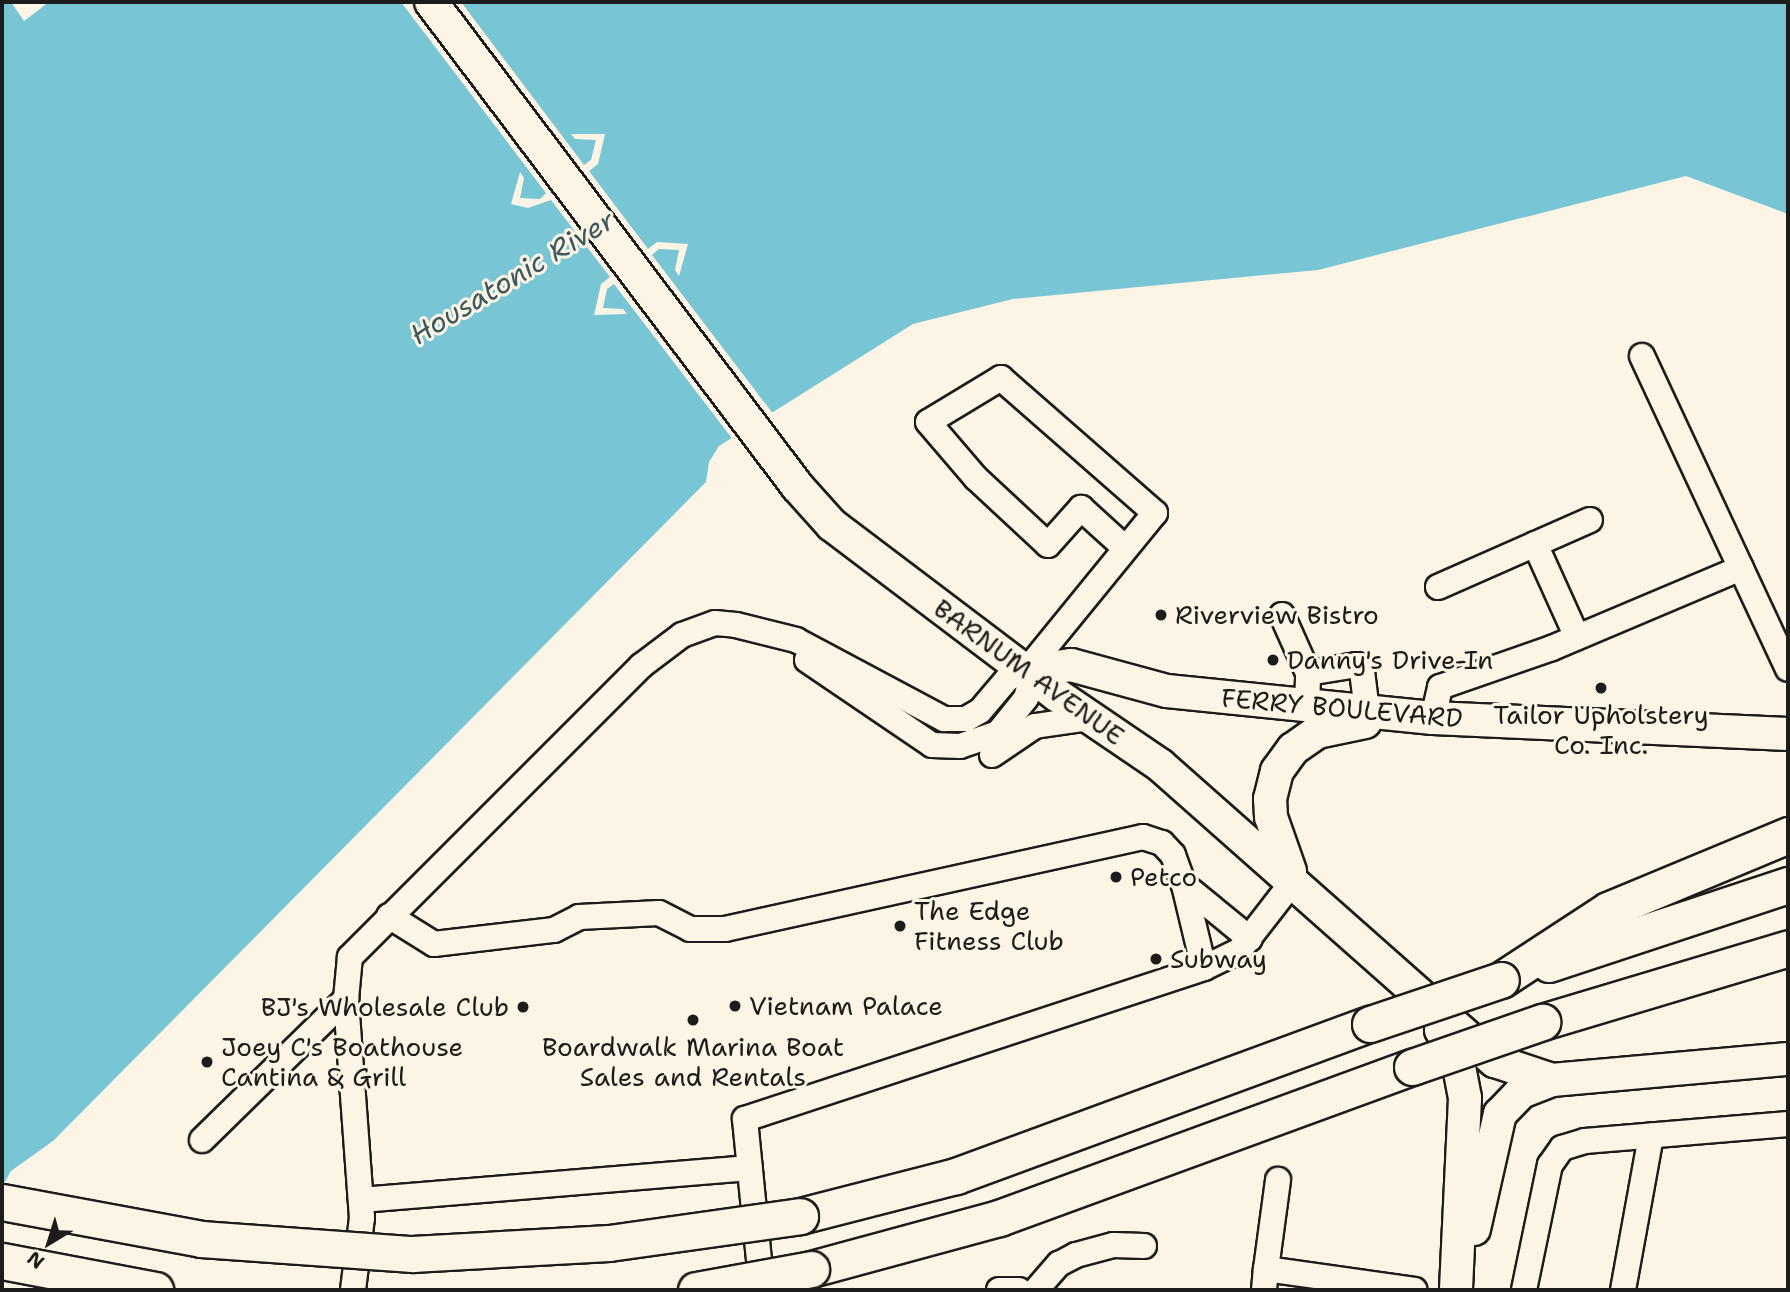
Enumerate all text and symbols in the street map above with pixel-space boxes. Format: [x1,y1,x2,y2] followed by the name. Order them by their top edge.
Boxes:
[404,203,620,351] water label: Housatonic River
[928,592,1130,752] street label: BARNUM AVENUE
[1175,599,1379,631] place label: Riverview Bistro
[1153,607,1169,623] marker: Riverview Bistro
[1287,644,1493,676] place label: Danny's Drive-In
[1265,652,1281,668] marker: Danny's Drive-In
[1593,680,1609,696] marker: Tailor Upholstery Co. Inc.
[1220,682,1464,734] street label: FERRY BOULEVARD
[1493,699,1709,760] place label: Tailor Upholstery Co. Inc.
[1130,861,1197,893] place label: Petco
[1108,869,1124,885] marker: Petco
[914,895,1064,956] place label: The Edge Fitness Club
[892,918,908,934] marker: The Edge Fitness Club
[1170,943,1267,975] place label: Subway
[1148,951,1164,967] marker: Subway
[749,990,943,1022] place label: Vietnam Palace
[261,991,509,1023] place label: BJ's Wholesale Club
[727,998,743,1014] marker: Vietnam Palace
[515,999,531,1015] marker: BJ's Wholesale Club
[685,1012,701,1028] marker: Boardwalk Marina Boat Sales and Rentals
[221,1031,463,1092] place label: Joey C's Boathouse Cantina & Grill
[542,1031,844,1092] place label: Boardwalk Marina Boat Sales and Rentals
[199,1054,215,1070] marker: Joey C's Boathouse Cantina & Grill
[14,1208,84,1278] north arrow
[22,1245,49,1274] text: N

